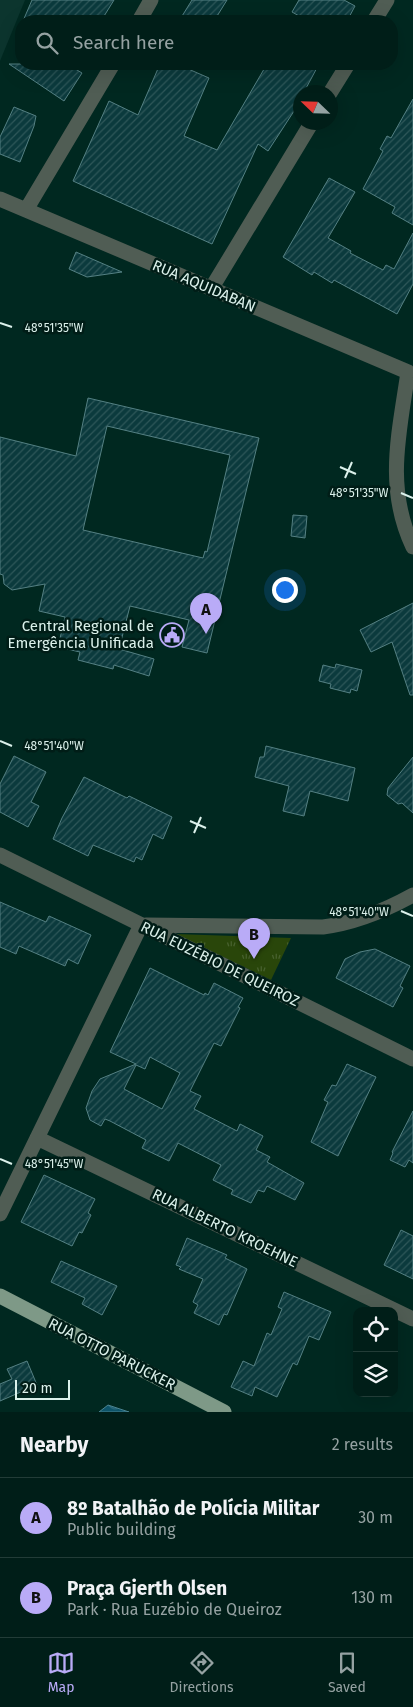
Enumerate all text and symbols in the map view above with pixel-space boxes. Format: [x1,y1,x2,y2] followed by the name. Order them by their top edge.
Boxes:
[15,15,398,70] search box
[33,29,61,57] icon: search
[73,31,174,54] text: Search here
[293,85,338,130] north arrow
[150,256,258,316] street label: RUA AQUIDABAN
[25,321,84,335] text: 48°51'35"W
[330,486,389,500] text: 48°51'35"W
[272,577,298,603] your location
[190,593,222,634] pin: A
[8,617,154,652] place label: Central Regional de Emergência Unificada
[159,622,185,648] public building icon: Central Regional de Emergência Unificada
[24,739,84,753] text: 48°51'40"W
[329,905,389,919] text: 48°51'40"W
[138,918,302,1010] street label: RUA EUZÉBIO DE QUEIROZ
[238,918,270,959] pin: B
[25,1157,83,1171] text: 48°51'45"W
[149,1185,301,1271] street label: RUA ALBERTO KROEHNE
[353,1307,398,1397] map controls
[353,1307,398,1352] button: locate
[45,1314,179,1394] street label: RUA OTTO PARUCKER
[353,1352,398,1397] button: layers
[15,1377,70,1400] scale bar
[22,1380,52,1397] text: 20 m
[20,1432,88,1458] text: Nearby
[332,1435,393,1454] text: 2 results
[67,1497,319,1520] text: 8º Batalhão de Polícia Militar
[31,1508,41,1527] text: A
[358,1508,393,1527] text: 30 m
[67,1520,175,1539] text: Public building
[67,1577,227,1600] text: Praça Gjerth Olsen
[31,1588,41,1607] text: B
[351,1588,393,1607] text: 130 m
[67,1600,282,1619] text: Park · Rua Euzébio de Queiroz
[47,1649,75,1696] tab: Map
[169,1649,234,1696] tab: Directions
[328,1649,366,1696] tab: Saved

